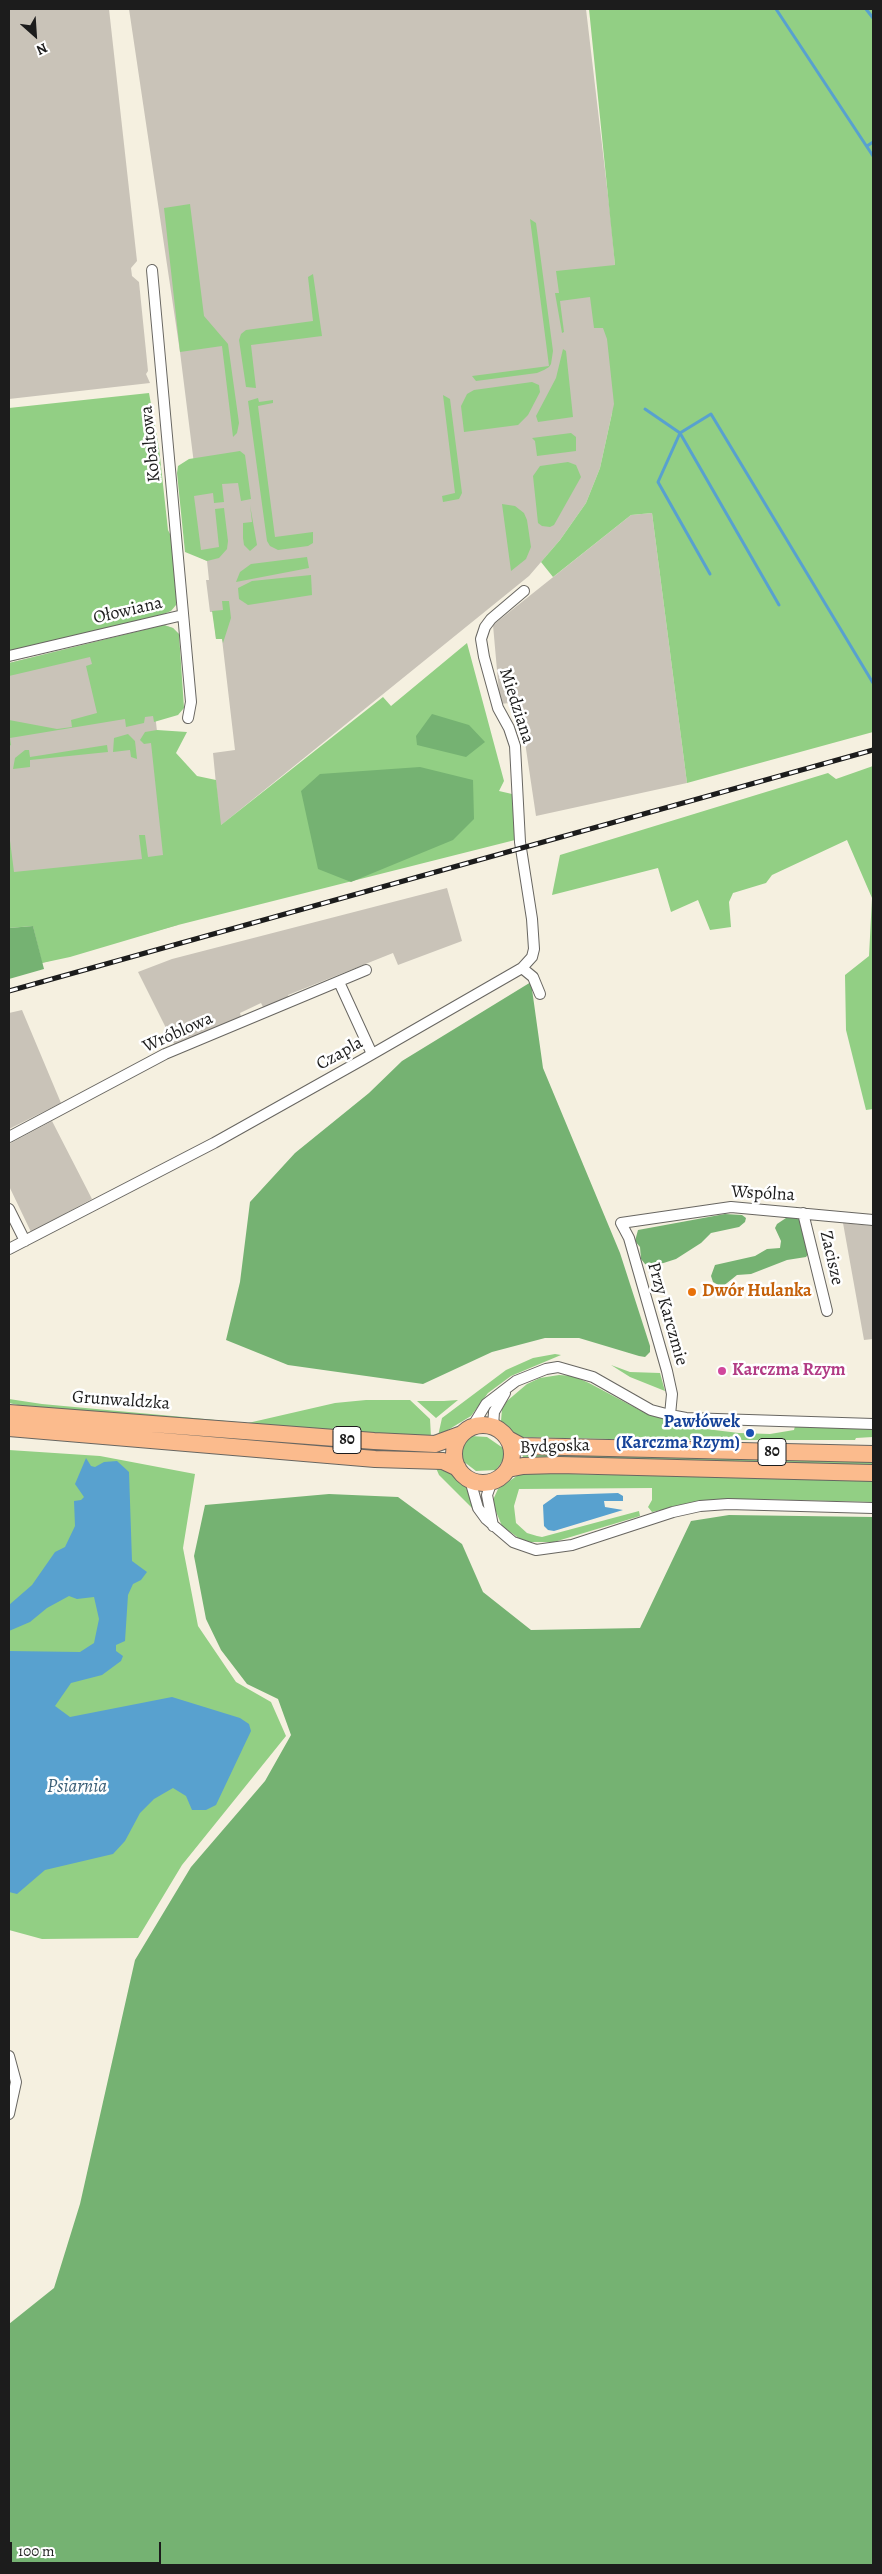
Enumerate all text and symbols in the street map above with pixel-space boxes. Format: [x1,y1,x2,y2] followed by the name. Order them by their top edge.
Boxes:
[10,10,60,60] north arrow
[33,38,51,60] text: N
[136,405,166,483] street label: Kobaltowa
[91,593,165,629] street label: Ołowiana
[494,666,538,746] street label: Miedziana
[139,1008,217,1058] street label: Wróblowa
[313,1032,367,1076] street label: Czapla
[731,1182,795,1206] street label: Wspólna
[814,1229,848,1287] street label: Zacisze
[642,1260,692,1368] street label: Przy Karczmie
[702,1281,812,1303] place label: Dwór Hulanka
[686,1286,698,1298] marker: Dwór Hulanka
[732,1360,846,1382] place label: Karczma Rzym
[716,1365,728,1377] marker: Karczma Rzym
[71,1387,171,1415] street label: Grunwaldzka
[616,1412,740,1455] place label: Pawłówek (Karczma Rzym)
[333,1426,361,1454] road number: 80
[744,1427,756,1439] marker: Pawłówek (Karczma Rzym)
[520,1435,590,1459] street label: Bydgoska
[758,1438,786,1465] road number: 80
[47,1776,107,1798] water label: Psiarnia
[12,2532,164,2564] scale bar
[18,2541,55,2561] text: 100 m

